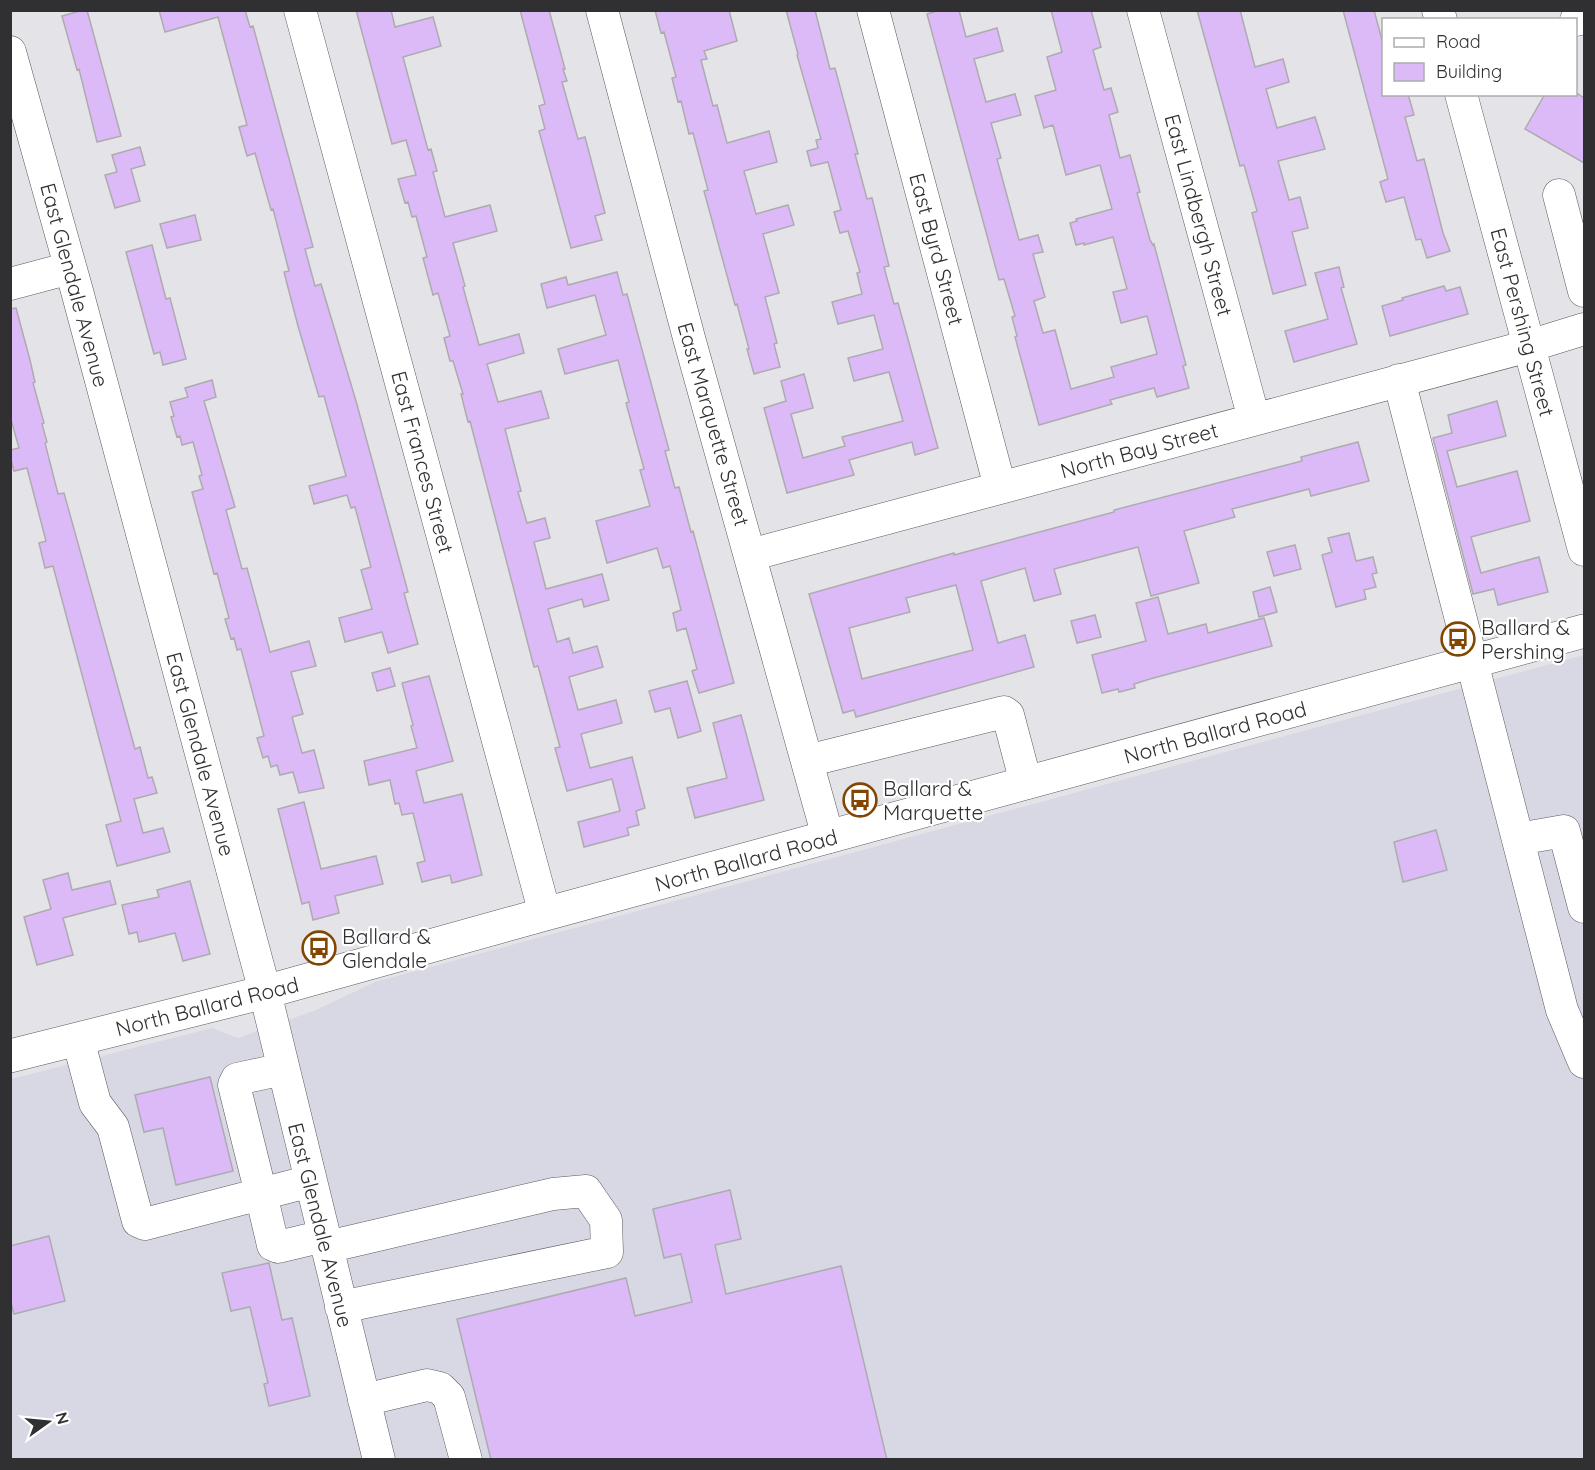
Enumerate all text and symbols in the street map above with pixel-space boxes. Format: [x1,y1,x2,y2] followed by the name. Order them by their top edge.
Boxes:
[1382,18,1577,96] legend
[1436,30,1481,53] text: Road
[1436,60,1502,83] text: Building
[1159,111,1239,319] street label: East Lindbergh Street
[904,170,970,328] street label: East Byrd Street
[35,180,115,390] street label: East Glendale Avenue
[1485,225,1561,419] street label: East Pershing Street
[672,319,756,529] street label: East Marquette Street
[386,368,460,556] street label: East Frances Street
[1057,416,1221,484] street label: North Bay Street
[1481,614,1570,664] place label: Ballard & Pershing
[1440,621,1476,657] bus stop icon: Ballard & Pershing
[161,649,241,859] street label: East Glendale Avenue
[1121,695,1309,769] street label: North Ballard Road
[883,775,983,825] place label: Ballard & Marquette
[842,782,878,818] bus stop icon: Ballard & Marquette
[652,823,840,897] street label: North Ballard Road
[342,923,431,973] place label: Ballard & Glendale
[301,930,337,966] bus stop icon: Ballard & Glendale
[113,971,301,1041] street label: North Ballard Road
[283,1120,359,1330] street label: East Glendale Avenue
[18,1392,78,1452] north arrow
[51,1410,74,1426] text: N

